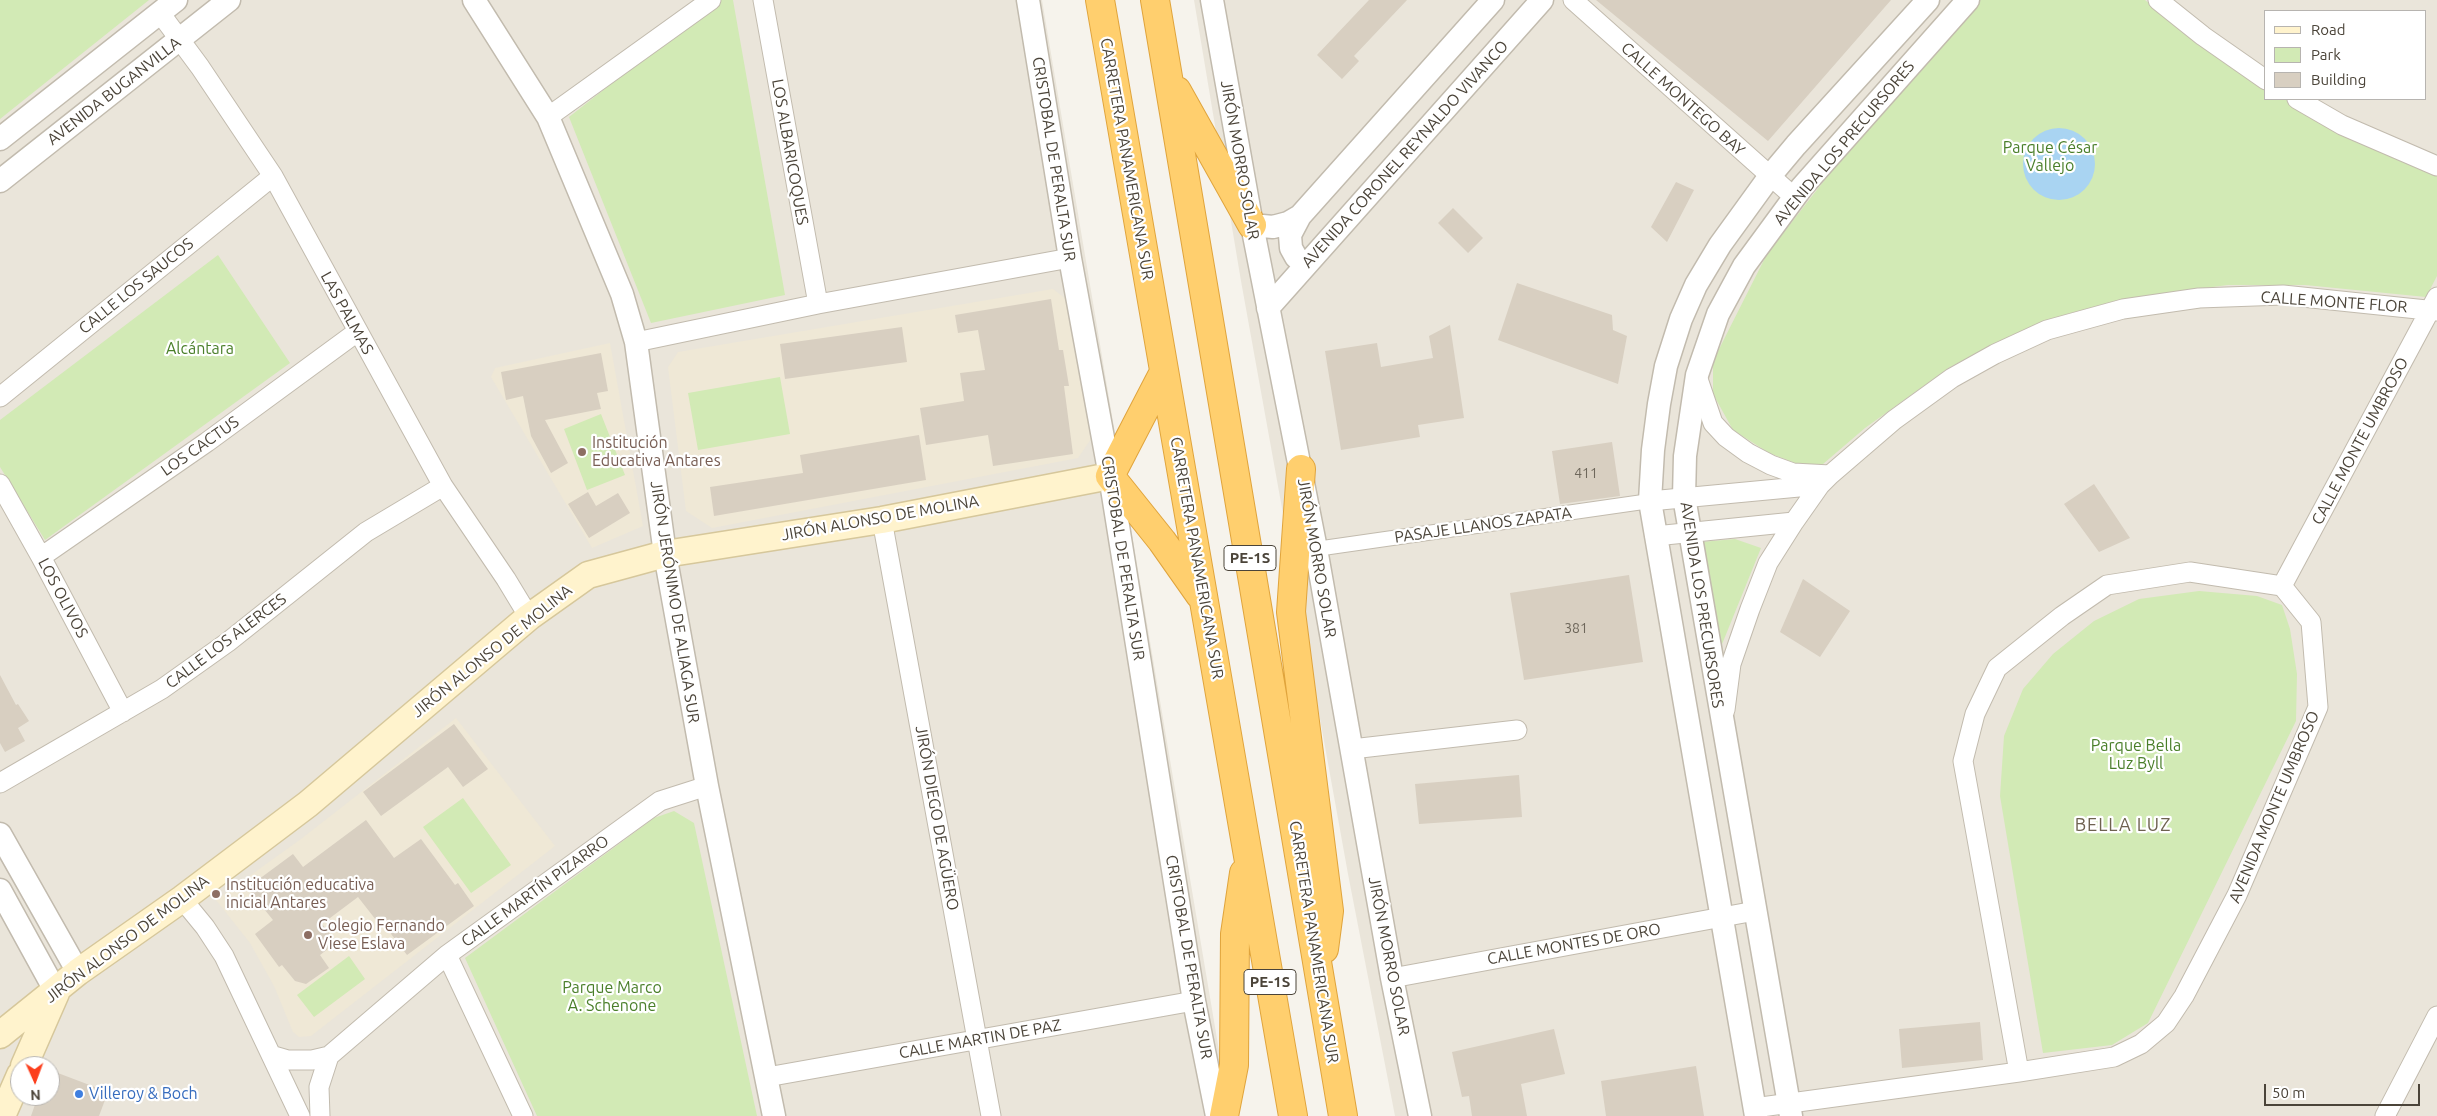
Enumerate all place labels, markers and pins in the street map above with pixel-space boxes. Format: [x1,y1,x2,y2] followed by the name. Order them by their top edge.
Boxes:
[592,433,721,471] place label: Institución Educativa Antares
[576,446,588,458] marker: Institución Educativa Antares
[226,875,374,913] place label: Institución educativa inicial Antares
[210,888,222,900] marker: Institución educativa inicial Antares
[318,916,445,954] place label: Colegio Fernando Viese Eslava
[302,929,314,941] marker: Colegio Fernando Viese Eslava
[89,1084,198,1104] place label: Villeroy & Boch
[73,1088,85,1100] marker: Villeroy & Boch

